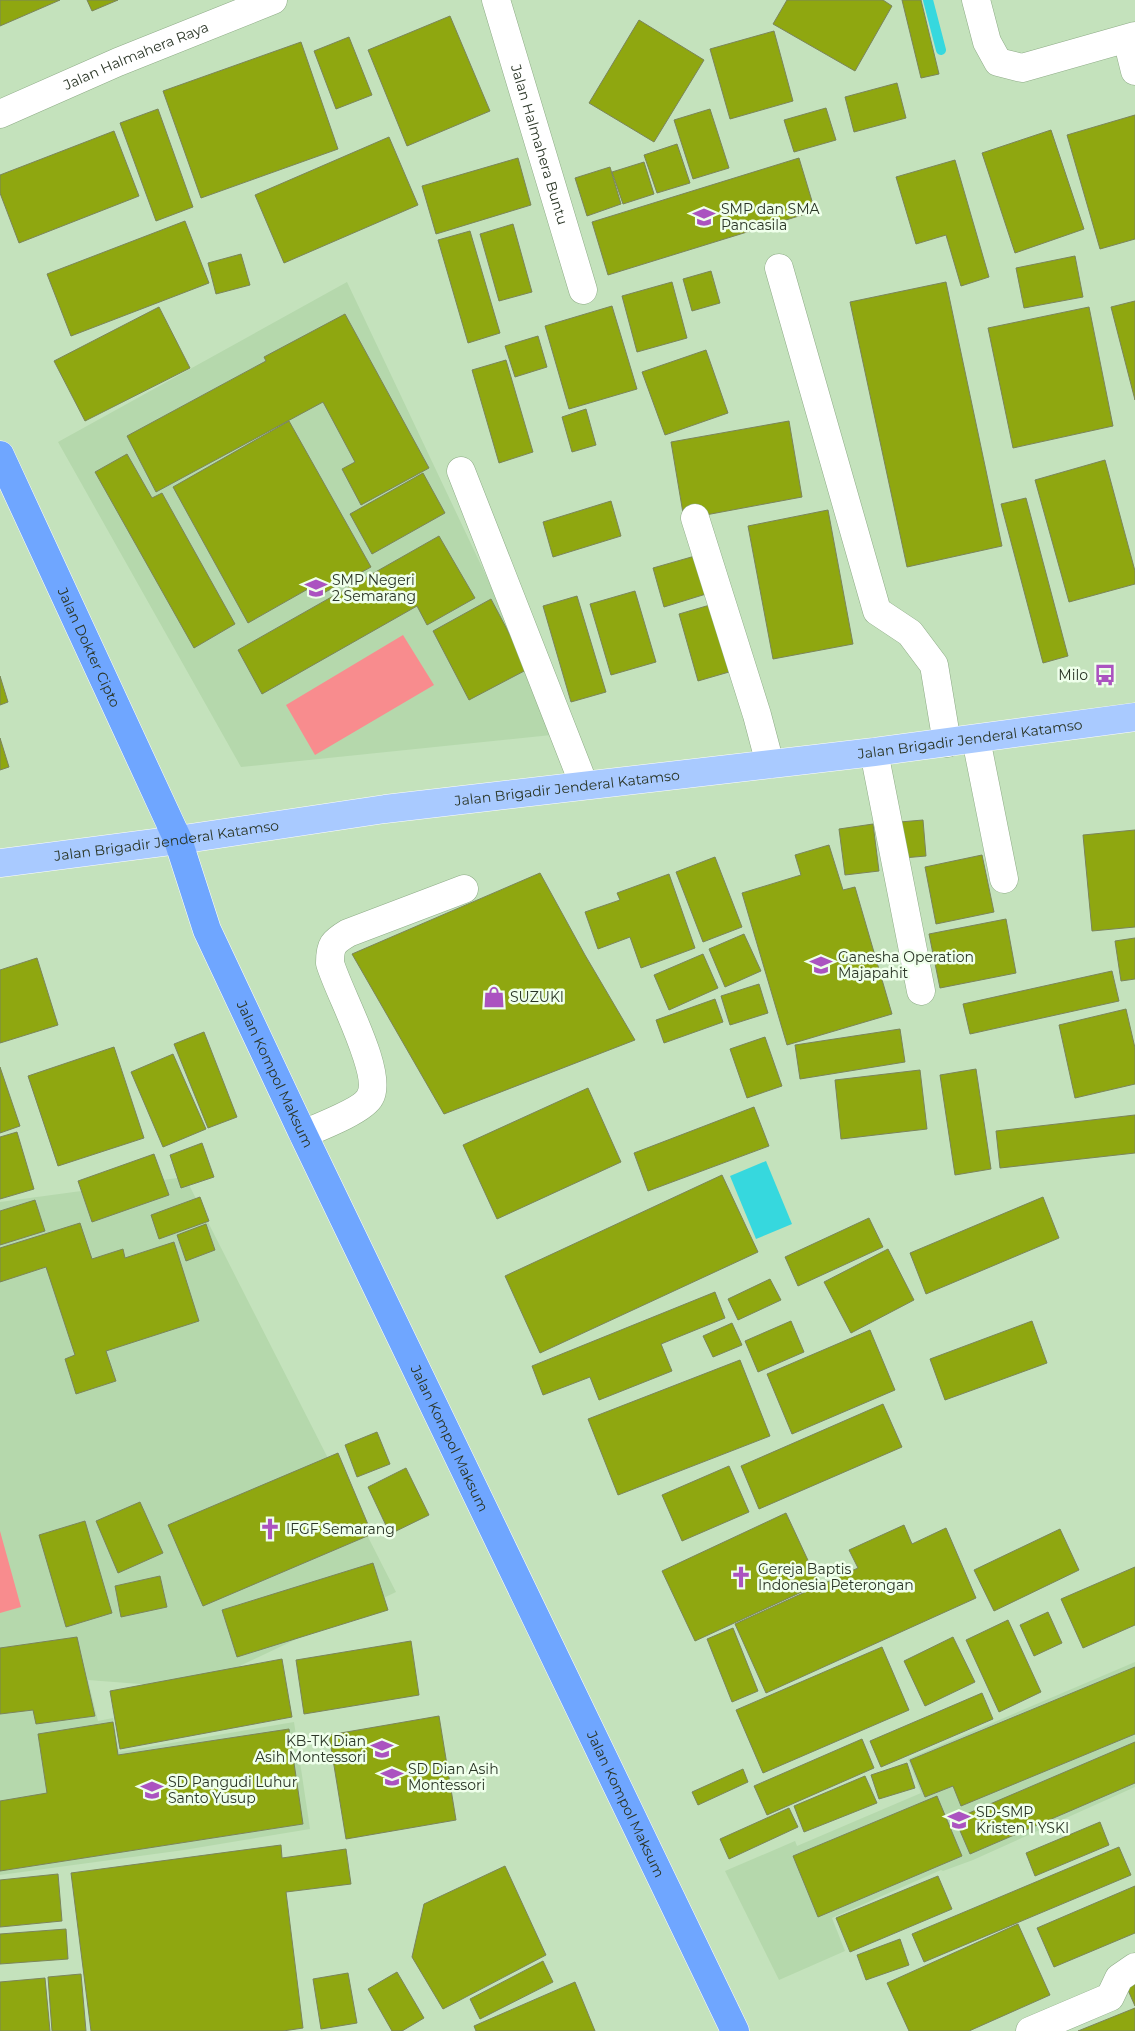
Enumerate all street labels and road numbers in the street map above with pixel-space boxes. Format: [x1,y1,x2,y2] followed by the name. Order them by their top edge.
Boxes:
[60,18,211,94] street label: Jalan Halmahera Raya
[507,61,572,227] street label: Jalan Halmahera Buntu
[53,584,124,710] street label: Jalan Dokter Cipto
[856,715,1084,763] street label: Jalan Brigadir Jenderal Katamso
[452,766,681,810] street label: Jalan Brigadir Jenderal Katamso
[52,816,280,865] street label: Jalan Brigadir Jenderal Katamso
[232,997,317,1151] street label: Jalan Kompol Maksum
[406,1361,492,1515] street label: Jalan Kompol Maksum
[582,1727,669,1880] street label: Jalan Kompol Maksum

